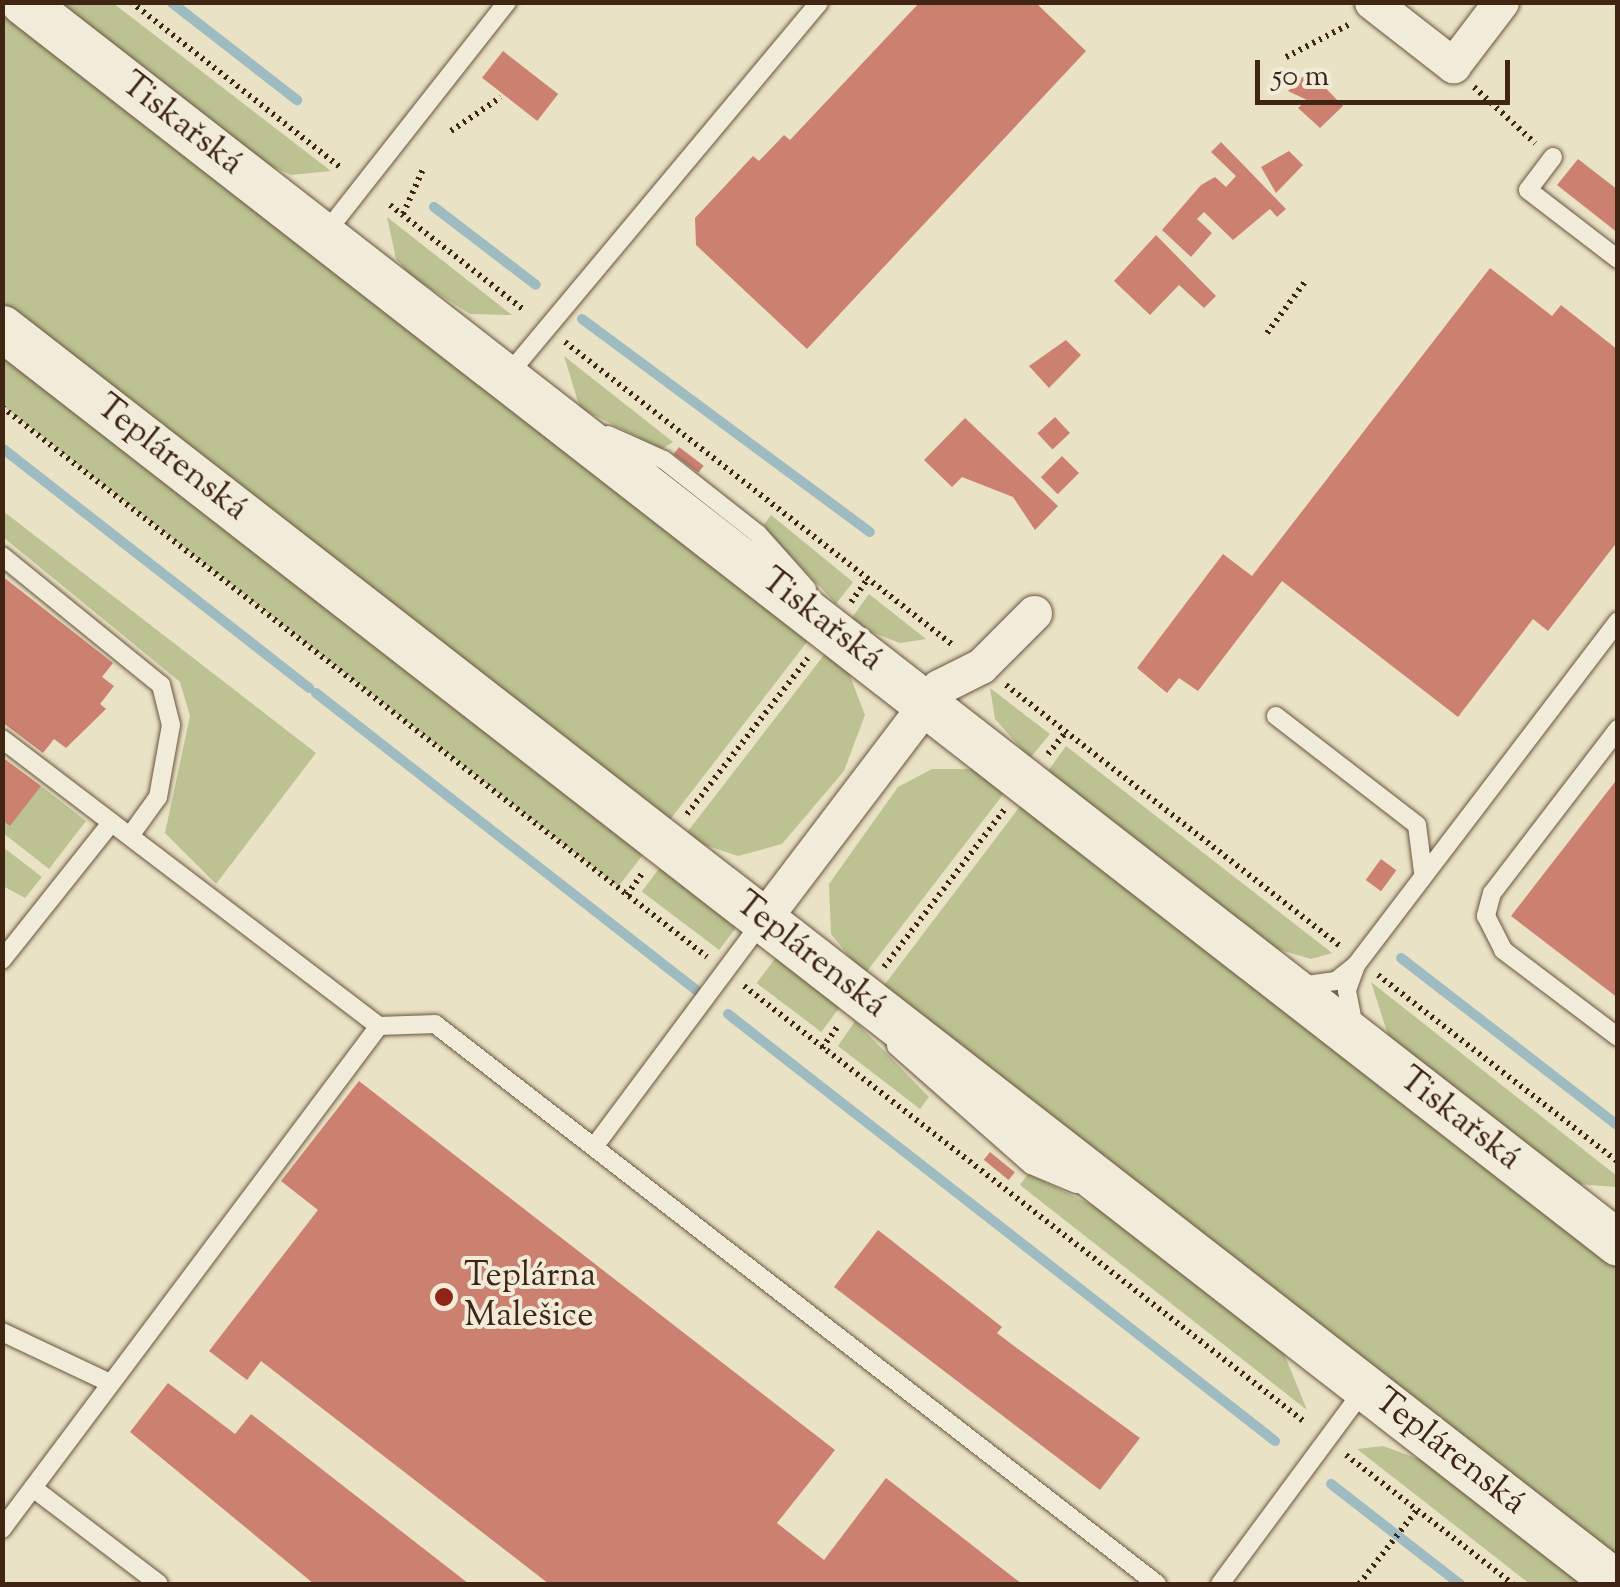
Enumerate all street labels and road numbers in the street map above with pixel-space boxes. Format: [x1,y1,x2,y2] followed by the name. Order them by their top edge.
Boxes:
[112,64,250,186] street label: Tiskařská
[87,387,255,531] street label: Teplárenská
[752,560,890,682] street label: Tiskařská
[726,884,894,1028] street label: Teplárenská
[1390,1059,1528,1181] street label: Tiskařská
[1365,1381,1533,1525] street label: Teplárenská

